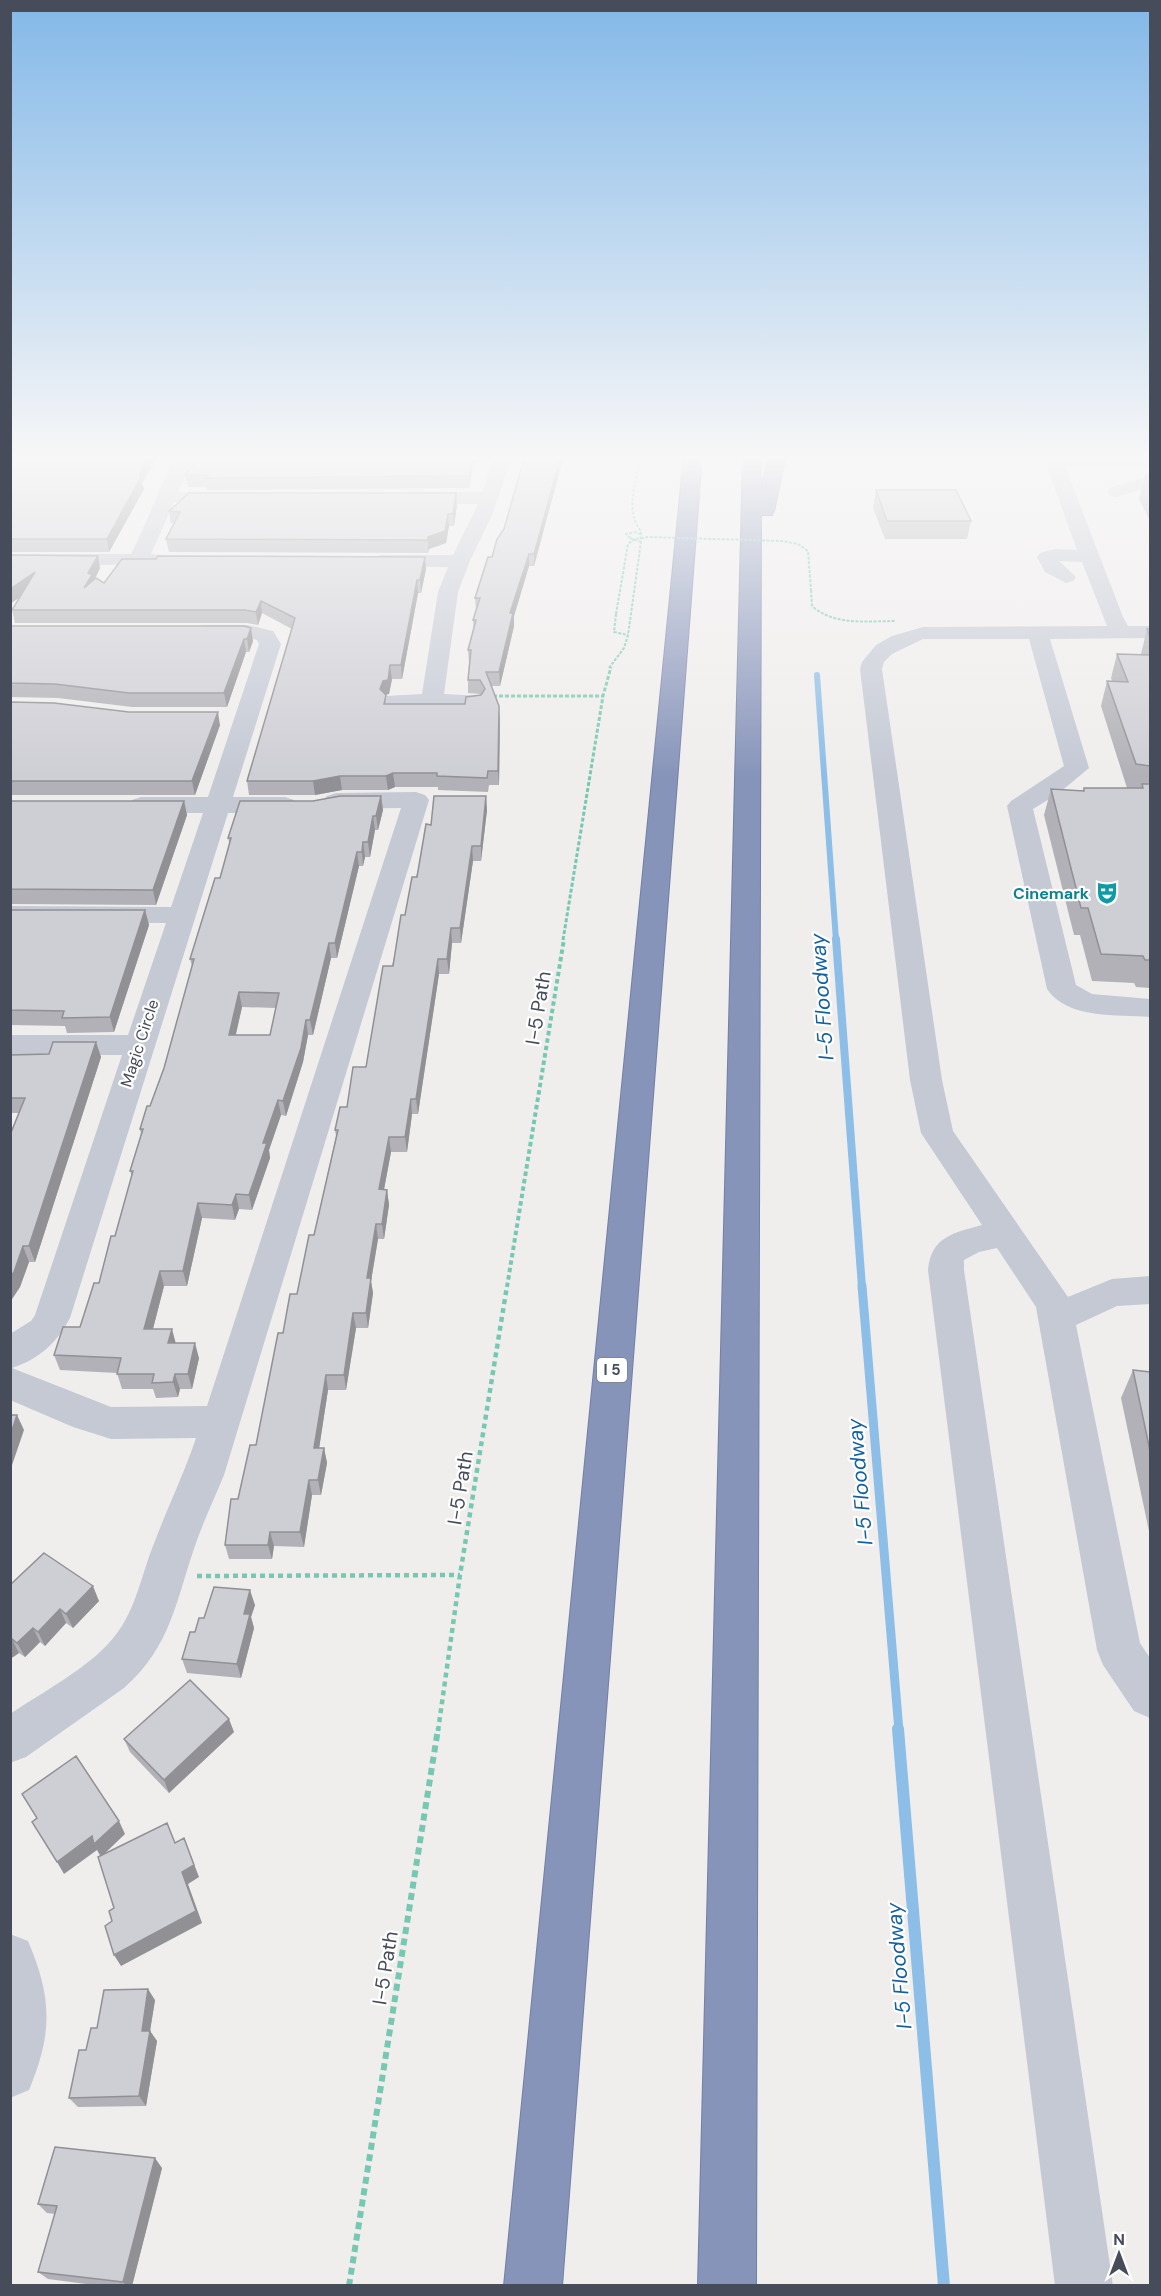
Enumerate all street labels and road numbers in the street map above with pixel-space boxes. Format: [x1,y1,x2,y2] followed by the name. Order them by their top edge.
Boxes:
[519,969,557,1047] street label: I-5 Path
[115,997,164,1090] street label: Magic Circle
[597,1358,627,1382] road number: I 5
[441,1449,479,1527] street label: I-5 Path
[366,1929,404,2007] street label: I-5 Path

